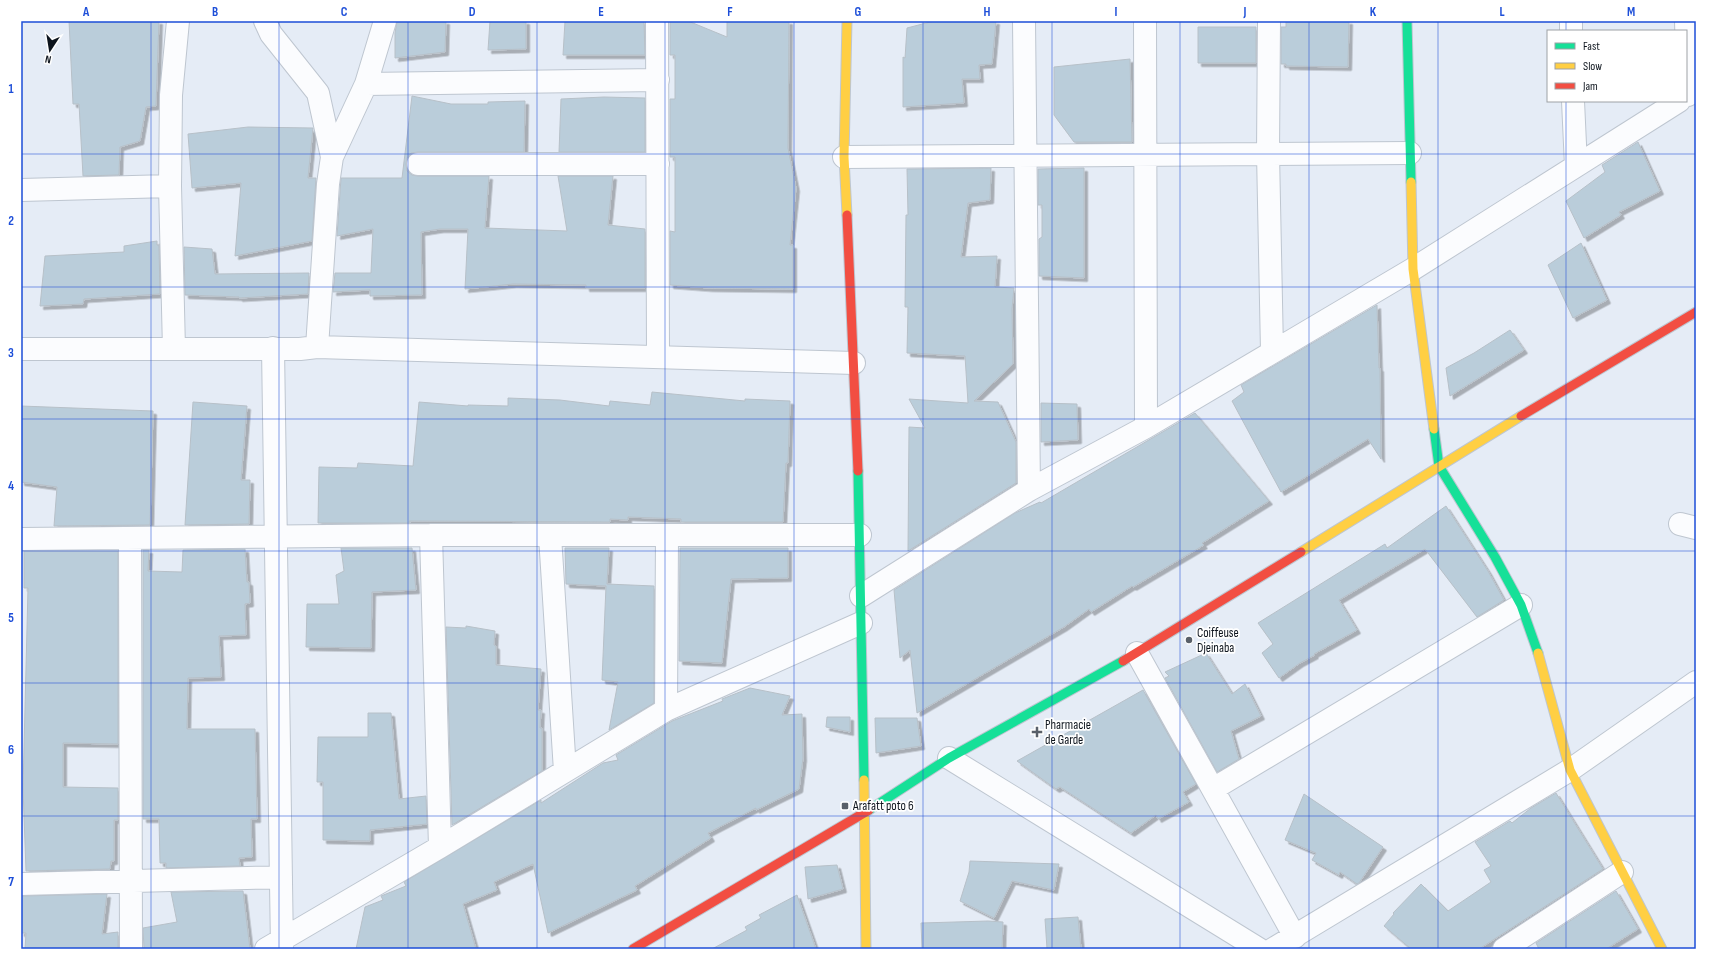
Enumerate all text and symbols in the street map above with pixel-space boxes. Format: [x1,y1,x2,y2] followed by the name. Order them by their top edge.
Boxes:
[82,4,90,20] text: A
[212,4,218,20] text: B
[341,4,348,20] text: C
[469,4,476,20] text: D
[598,4,604,20] text: E
[727,4,733,20] text: F
[855,4,862,20] text: G
[984,4,991,20] text: H
[1115,4,1118,20] text: I
[1243,4,1247,20] text: J
[1370,4,1377,20] text: K
[1499,4,1505,20] text: L
[1627,4,1635,20] text: M
[30,30,70,70] north arrow
[1547,30,1687,102] legend
[1583,39,1600,54] text: Fast
[44,52,52,66] text: N
[1583,59,1602,74] text: Slow
[1582,79,1598,94] text: Jam
[8,81,14,97] text: 1
[8,213,14,229] text: 2
[8,345,14,361] text: 3
[8,478,14,494] text: 4
[8,610,14,626] text: 5
[1197,625,1239,656] place label: Coiffeuse Djeinaba
[1184,635,1194,645] marker: Coiffeuse Djeinaba
[1045,717,1091,748] place label: Pharmacie de Garde
[1032,727,1042,737] marker: Pharmacie de Garde
[8,742,14,758] text: 6
[852,798,914,814] place label: Arafatt poto 6
[840,801,850,811] marker: Arafatt poto 6
[8,874,14,890] text: 7

